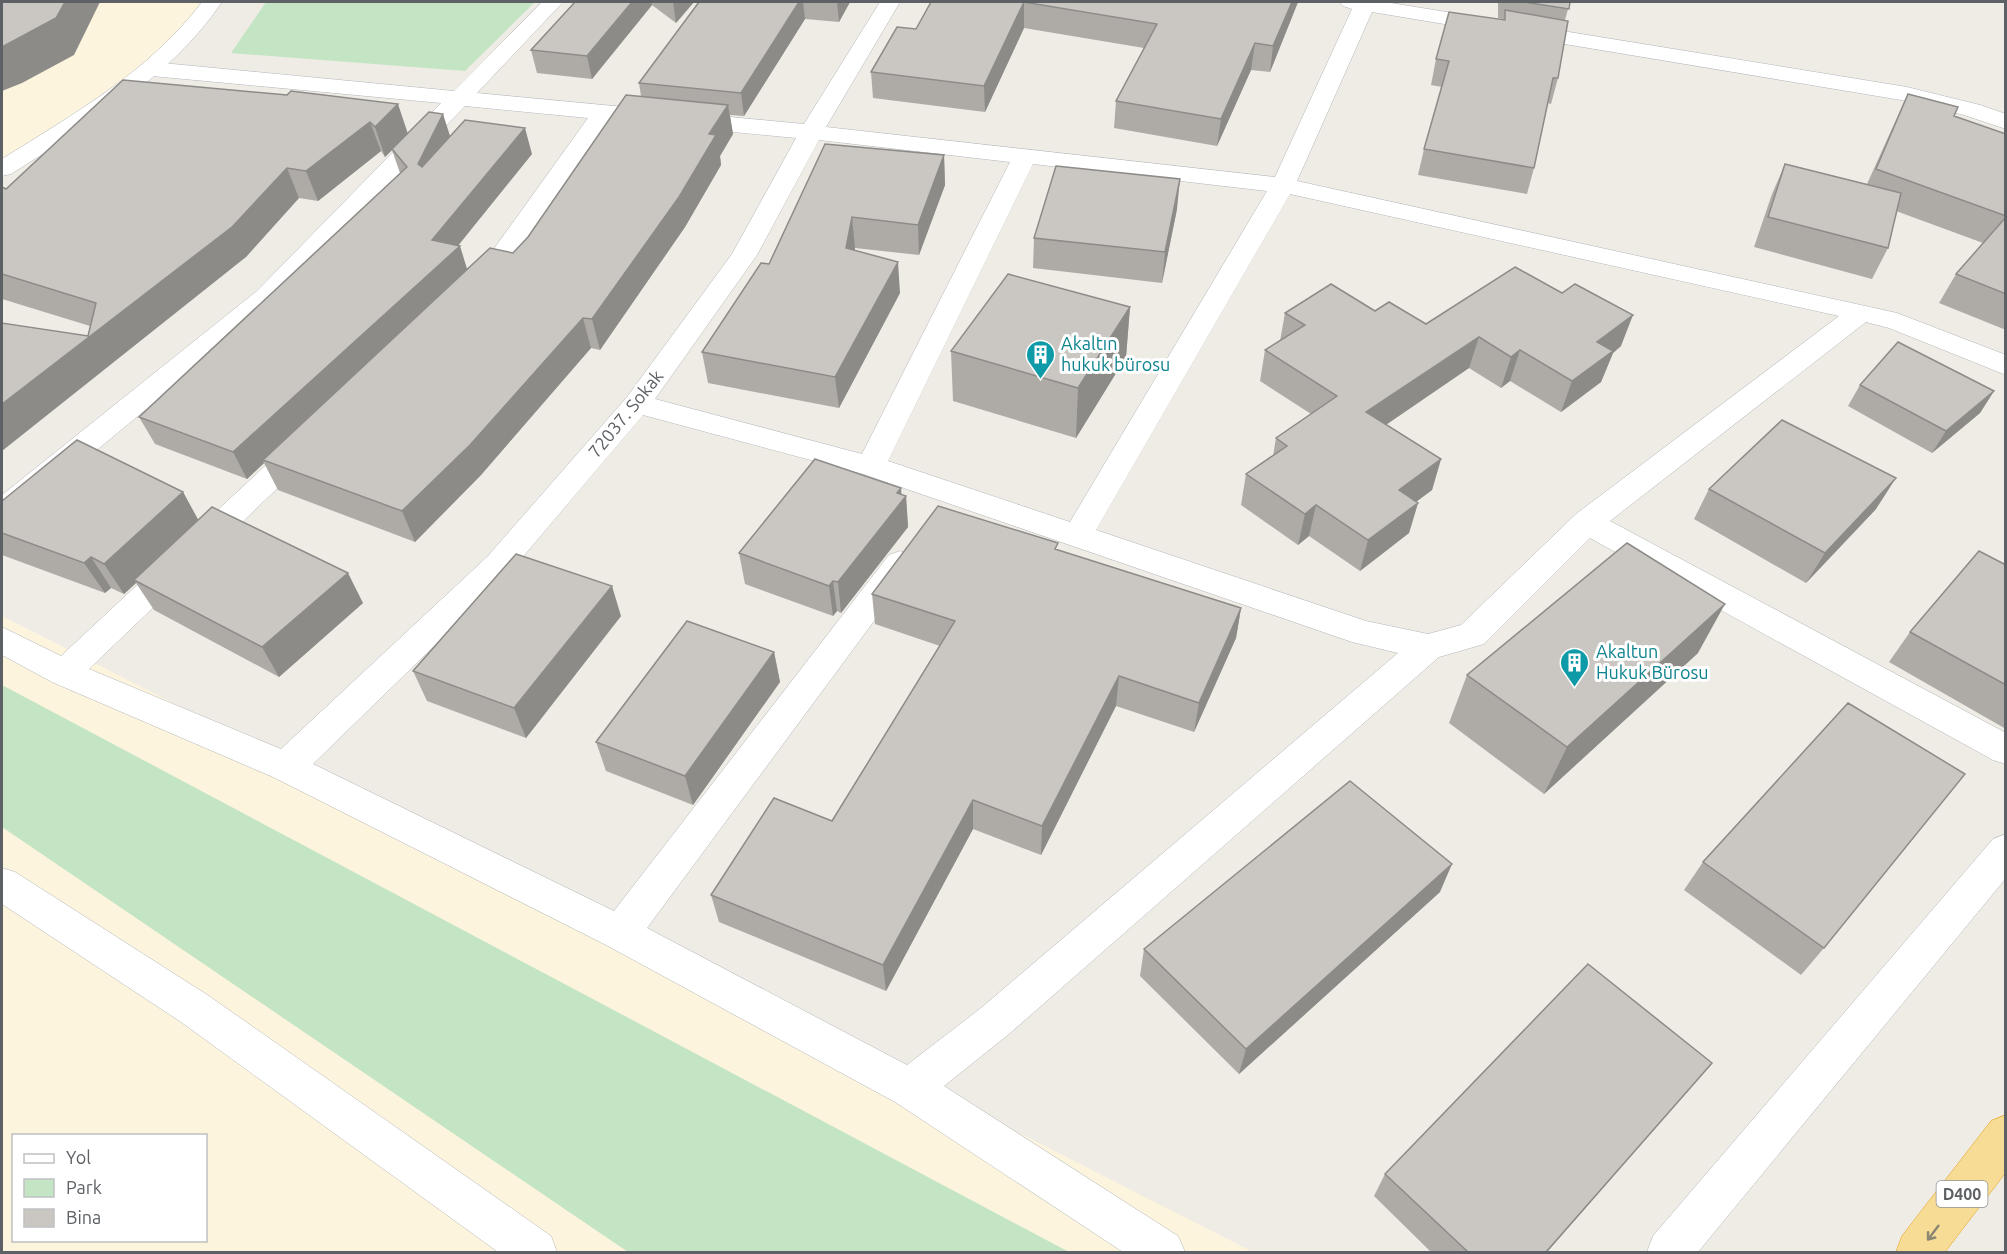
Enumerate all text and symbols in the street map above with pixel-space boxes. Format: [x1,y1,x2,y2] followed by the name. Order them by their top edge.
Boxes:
[1061,333,1170,374] place label: Akaltın hukuk bürosu
[1024,338,1056,380] building icon: Akaltın hukuk bürosu
[584,366,667,461] street label: 72037. Sokak
[1596,641,1709,682] place label: Akaltun Hukuk Bürosu
[1559,646,1591,688] building icon: Akaltun Hukuk Bürosu
[12,1134,207,1242] legend
[66,1147,91,1167] text: Yol
[66,1177,102,1197] text: Park
[1936,1181,1988,1207] road number: D400
[66,1207,101,1227] text: Bina
[1927,1225,1939,1241] one-way arrow

